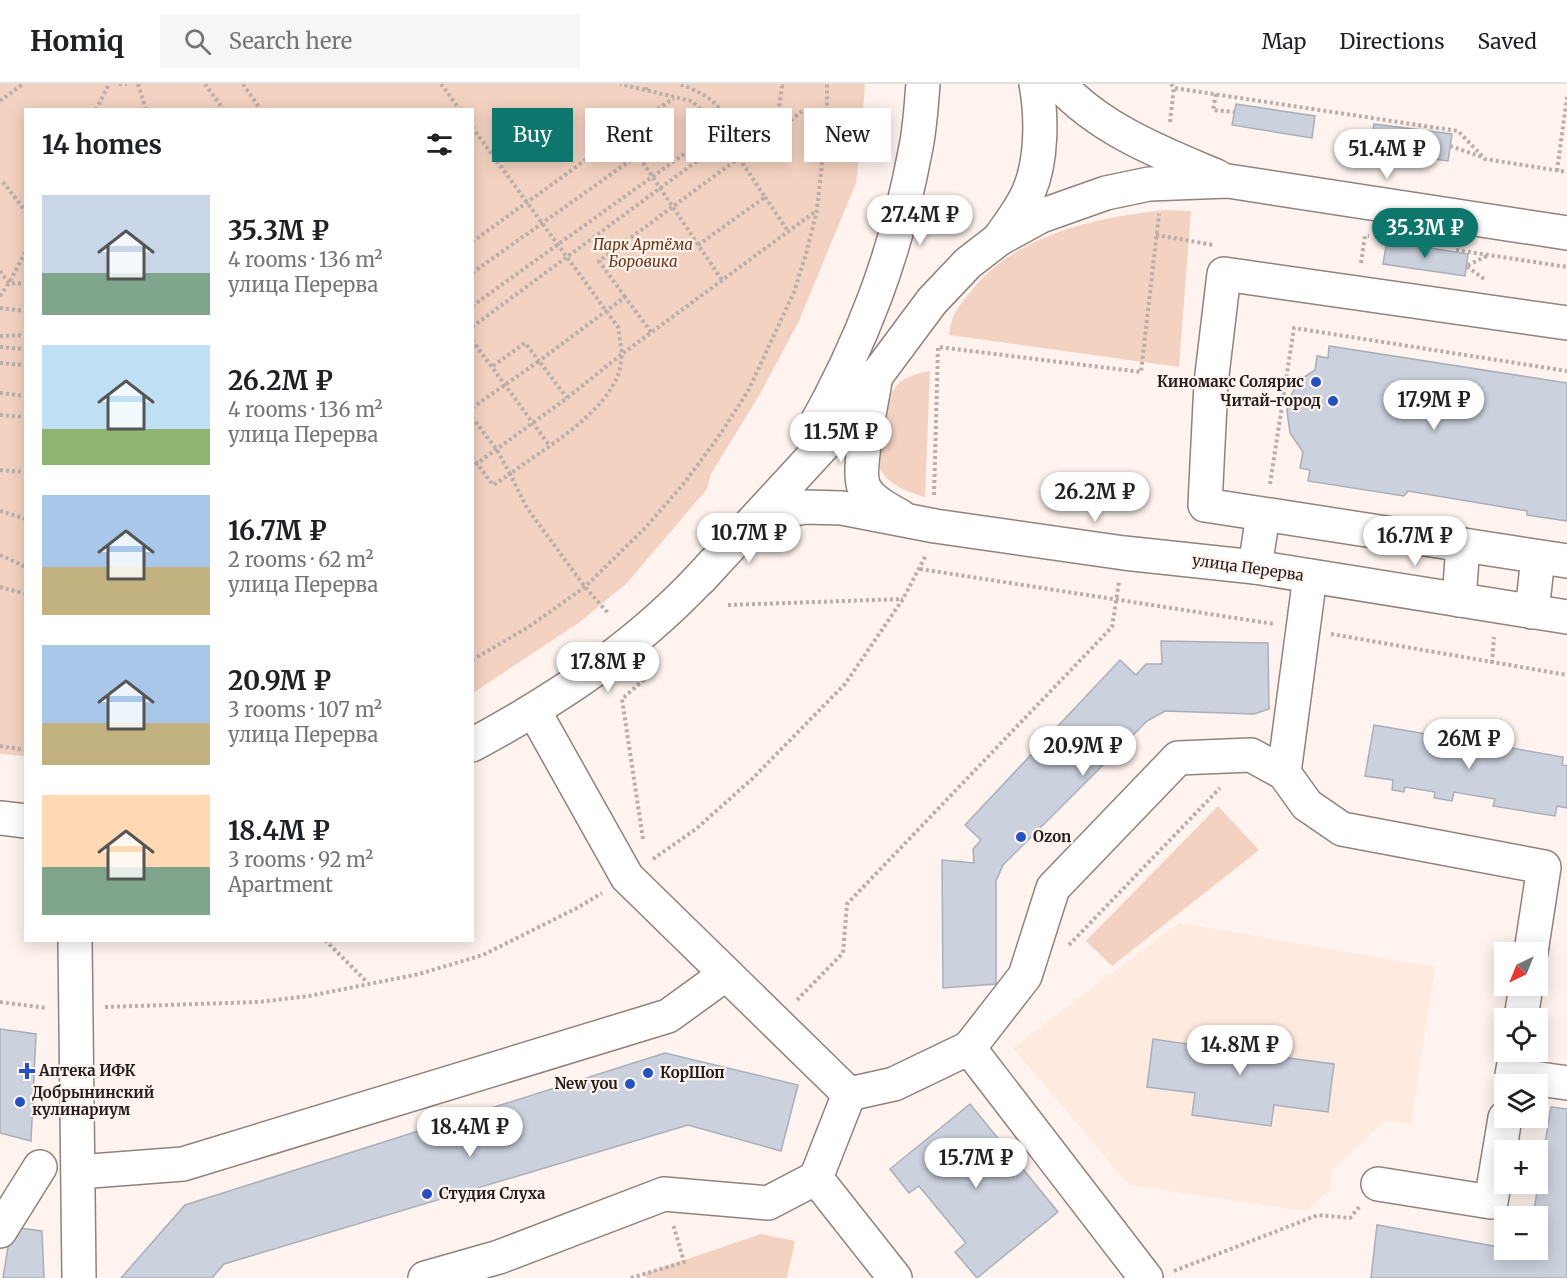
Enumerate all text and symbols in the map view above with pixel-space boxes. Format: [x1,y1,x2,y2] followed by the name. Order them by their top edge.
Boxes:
[160,14,580,68] search box
[30,23,124,59] text: Homiq
[181,25,214,58] icon: search
[229,27,352,55] text: Search here
[1262,28,1306,55] text: Map
[1339,28,1444,55] text: Directions
[1477,28,1537,55] text: Saved
[492,108,573,162] chip: Buy
[585,108,674,162] chip: Rent
[686,108,792,162] chip: Filters
[804,108,891,162] chip: New
[42,128,162,161] text: 14 homes
[423,128,456,161] icon: filters
[1332,129,1442,180] pin: 51.4M ₽
[1348,136,1426,161] text: 51.4M ₽
[865,195,975,246] pin: 27.4M ₽
[881,202,959,227] text: 27.4M ₽
[1370,208,1480,259] pin: 35.3M ₽
[228,214,329,247] text: 35.3M ₽
[1386,215,1464,240] text: 35.3M ₽
[90,219,162,291] icon: home
[593,235,693,271] park label: Парк Артёма Боровика
[228,247,383,272] text: 4 rooms · 136 m²
[228,272,378,297] text: улица Перерва
[228,364,333,397] text: 26.2M ₽
[90,369,162,441] icon: home
[1157,372,1304,391] place label: Киномакс Солярис
[1309,375,1323,389] marker: Киномакс Солярис
[1379,380,1489,431] pin: 17.9M ₽
[1397,387,1471,412] text: 17.9M ₽
[1221,391,1321,410] place label: Читай-город
[1326,394,1340,408] marker: Читай-город
[228,397,383,422] text: 4 rooms · 136 m²
[786,412,896,463] pin: 11.5M ₽
[804,419,878,444] text: 11.5M ₽
[228,422,378,447] text: улица Перерва
[1040,472,1150,523] pin: 26.2M ₽
[1055,479,1135,504] text: 26.2M ₽
[694,513,804,564] pin: 10.7M ₽
[228,514,327,547] text: 16.7M ₽
[1360,516,1470,567] pin: 16.7M ₽
[90,519,162,591] icon: home
[711,520,787,545] text: 10.7M ₽
[1377,523,1453,548] text: 16.7M ₽
[228,547,374,572] text: 2 rooms · 62 m²
[1191,550,1305,585] street label: улица Перерва
[228,572,378,597] text: улица Перерва
[553,642,663,693] pin: 17.8M ₽
[570,649,646,674] text: 17.8M ₽
[228,664,331,697] text: 20.9M ₽
[90,669,162,741] icon: home
[228,697,382,722] text: 3 rooms · 107 m²
[1427,719,1511,770] pin: 26M ₽
[228,722,378,747] text: улица Перерва
[1028,726,1138,777] pin: 20.9M ₽
[1437,726,1501,751] text: 26M ₽
[1043,733,1123,758] text: 20.9M ₽
[228,814,330,847] text: 18.4M ₽
[90,819,162,891] icon: home
[1033,827,1071,846] place label: Ozon
[1014,830,1028,844] marker: Ozon
[228,847,374,872] text: 3 rooms · 92 m²
[228,872,333,897] text: Apartment
[1494,942,1548,996] north arrow
[1494,942,1548,1260] map controls
[1494,1008,1548,1062] button: locate
[1185,1025,1295,1076] pin: 14.8M ₽
[1201,1032,1279,1057] text: 14.8M ₽
[38,1061,136,1080] place label: Аптека ИФК
[660,1063,725,1082] place label: КорШоп
[20,1064,34,1078] marker: Аптека ИФК
[641,1066,655,1080] marker: КорШоп
[554,1074,618,1093] place label: New you
[1494,1074,1548,1128] button: layers
[623,1077,637,1091] marker: New you
[32,1083,155,1119] place label: Добрынинский кулинариум
[13,1095,27,1109] marker: Добрынинский кулинариум
[415,1107,525,1158] pin: 18.4M ₽
[431,1114,509,1139] text: 18.4M ₽
[921,1138,1031,1189] pin: 15.7M ₽
[1494,1140,1548,1194] button: +
[938,1145,1014,1170] text: 15.7M ₽
[439,1184,546,1203] place label: Студия Слуха
[420,1187,434,1201] marker: Студия Слуха
[1494,1206,1548,1260] button: −

